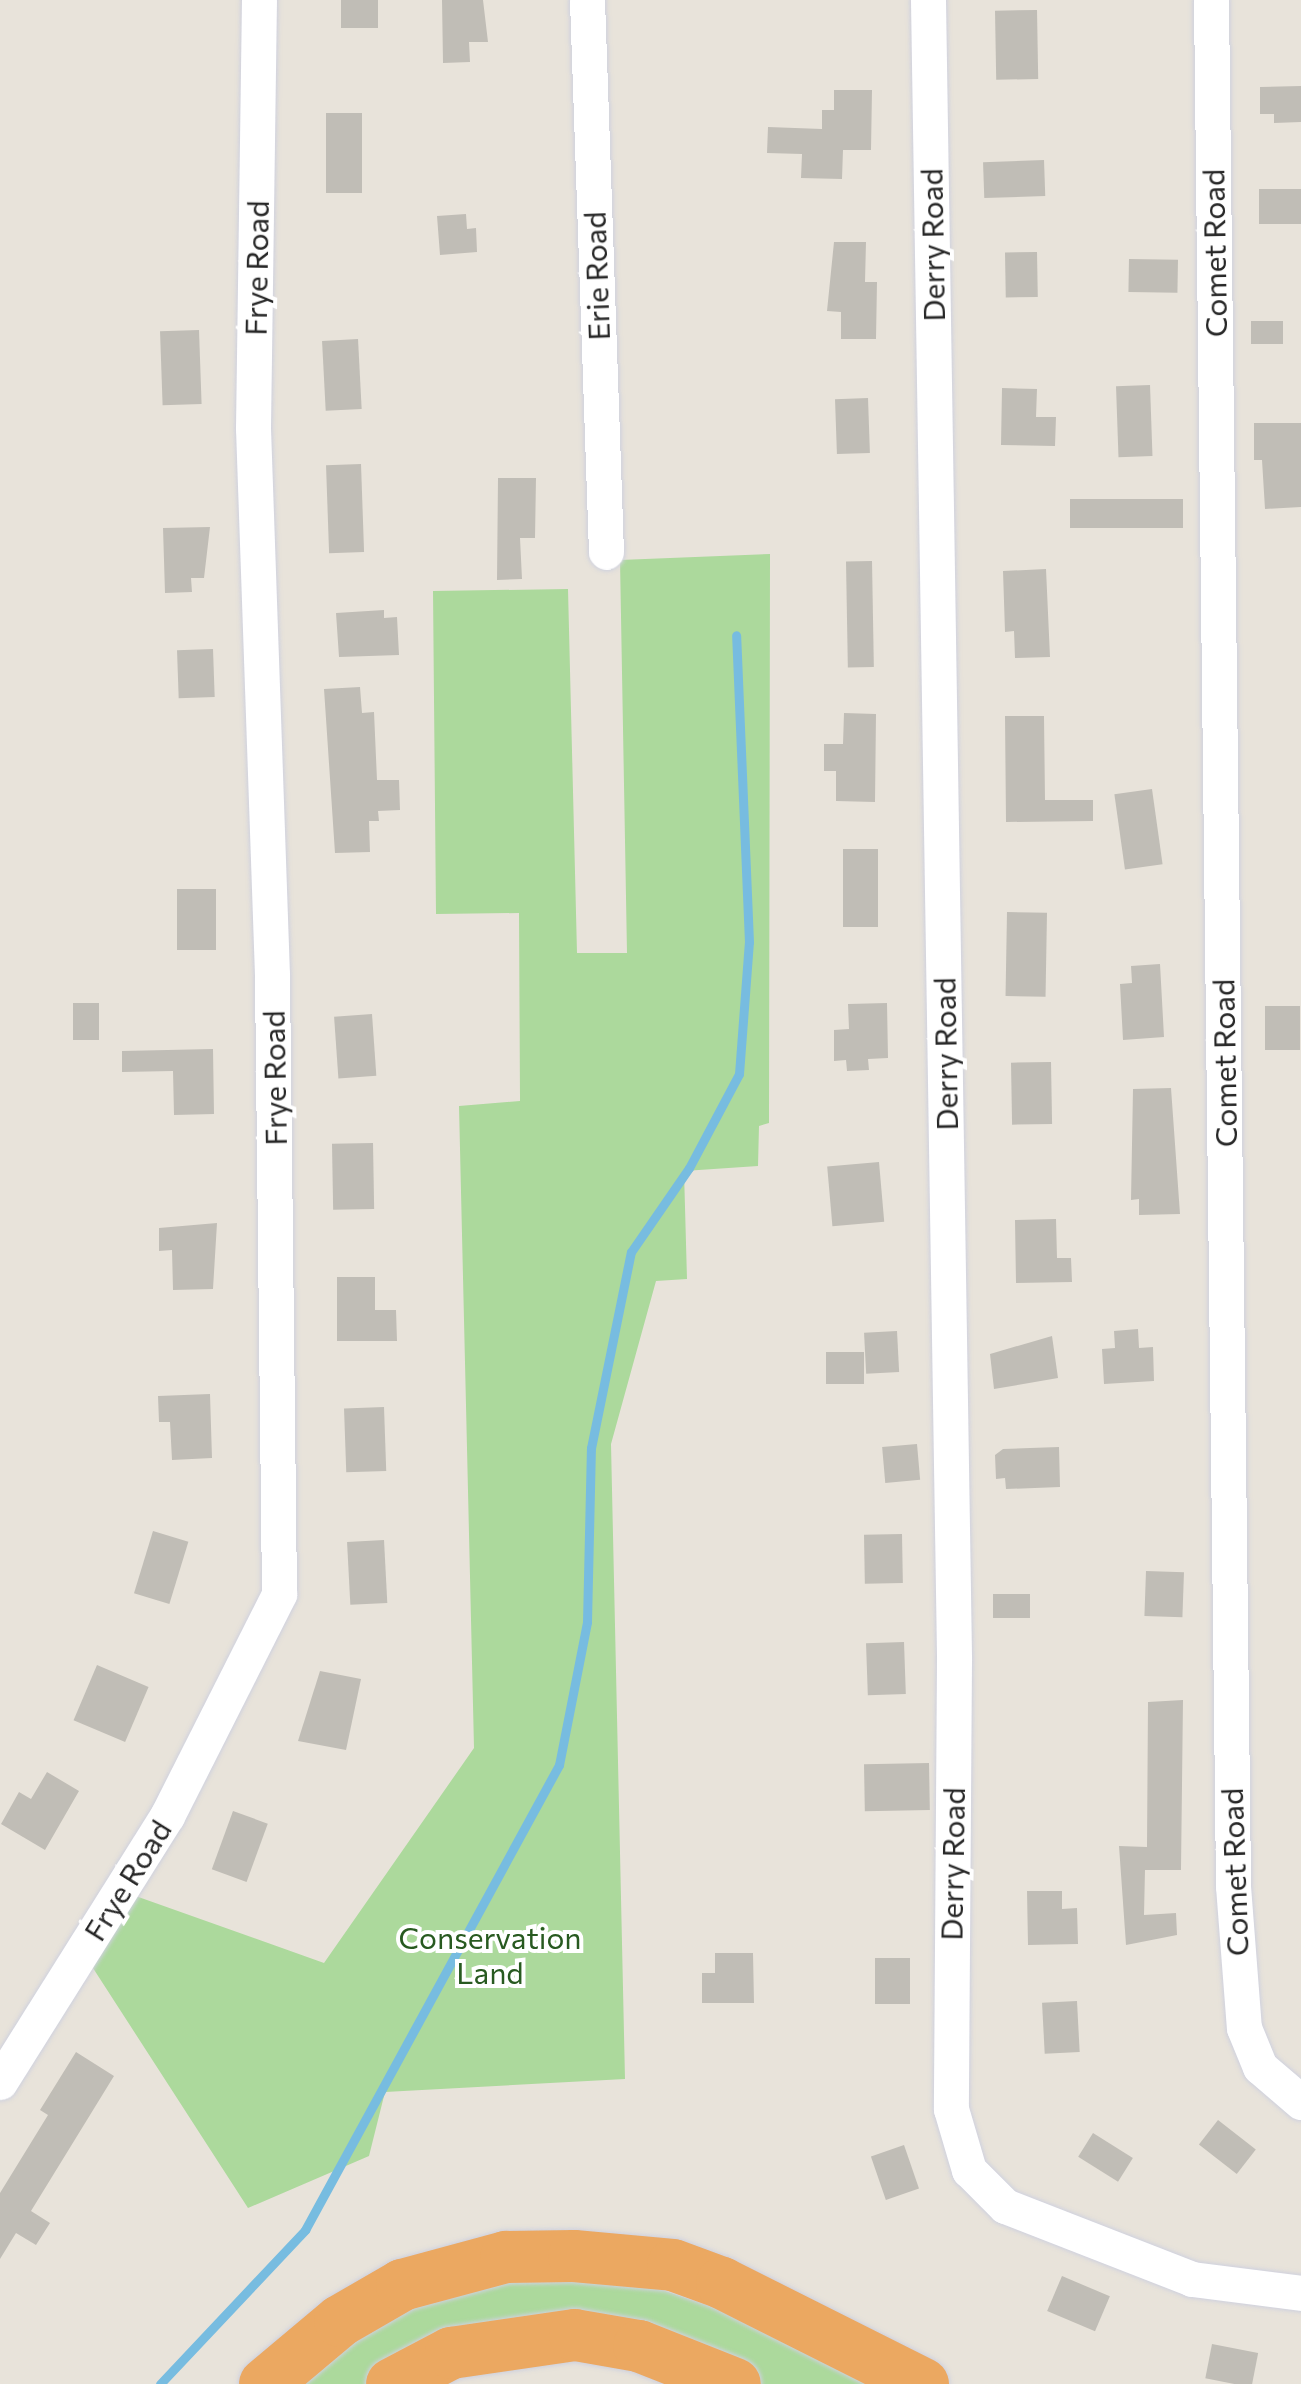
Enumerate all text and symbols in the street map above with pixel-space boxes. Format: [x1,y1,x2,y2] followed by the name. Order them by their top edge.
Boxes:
[913,168,951,322] street label: Derry Road
[1195,169,1233,337] street label: Comet Road
[237,200,275,336] street label: Frye Road
[576,211,616,341] street label: Erie Road
[926,977,964,1131] street label: Derry Road
[1205,979,1243,1147] street label: Comet Road
[255,1010,293,1146] street label: Frye Road
[933,1787,971,1941] street label: Derry Road
[1213,1787,1255,1957] street label: Comet Road
[76,1813,178,1947] street label: Frye Road
[398,1919,582,1990] park label: Conservation Land

